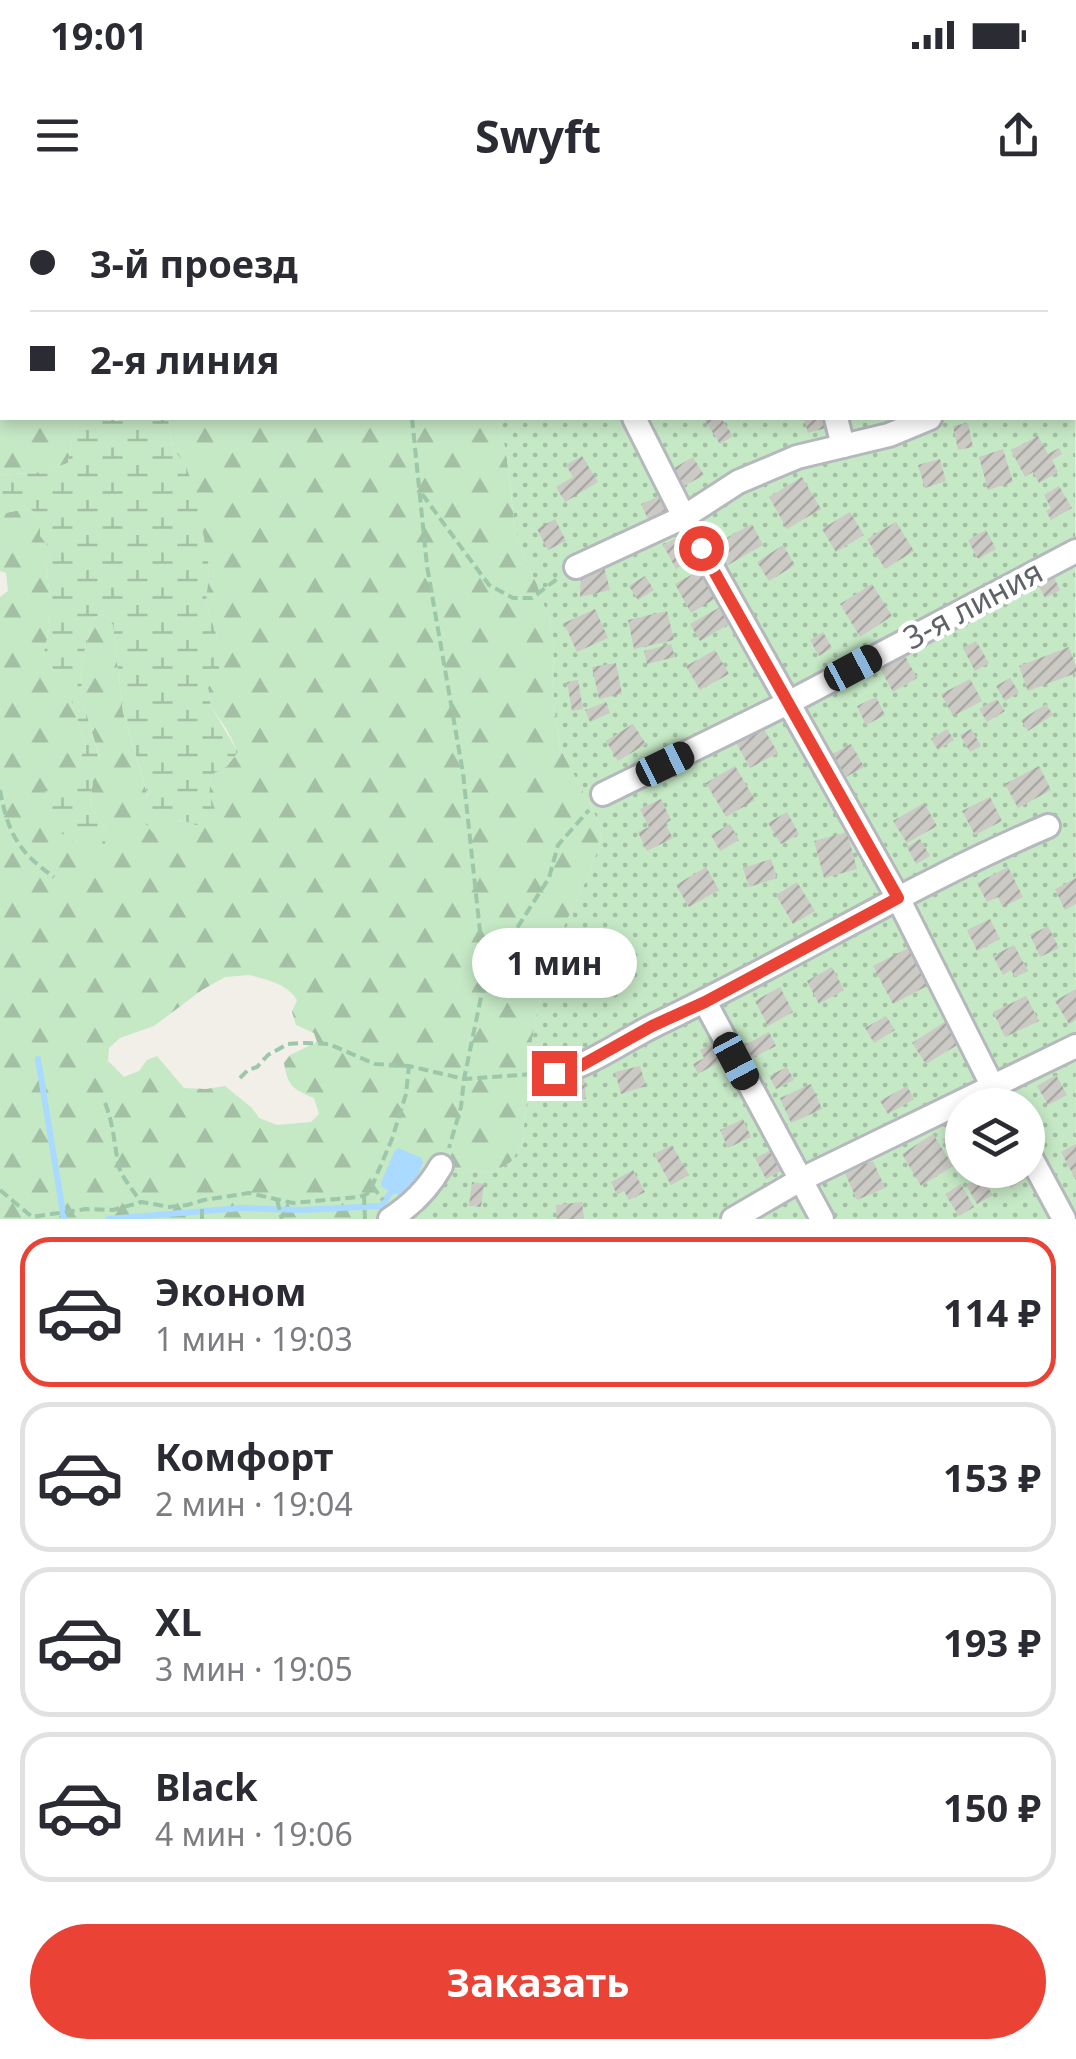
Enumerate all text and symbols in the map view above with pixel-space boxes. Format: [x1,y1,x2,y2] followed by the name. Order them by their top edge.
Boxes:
[50,9,148,61] text: 19:01
[475,105,601,166] text: Swyft
[30,108,85,163] icon: menu
[991,108,1046,163] icon: share
[90,237,298,289] text: 3-й проезд
[90,333,280,385] text: 2-я линия
[679,526,724,571] route start
[895,549,1050,658] street label: 3-я линия
[819,641,887,695] car
[631,737,699,791] car
[472,928,636,998] callout: 1 мин
[507,941,602,984] text: 1 мин
[709,1027,763,1095] car
[532,1051,577,1096] route end
[945,1088,1045,1188] map controls
[945,1088,1045,1188] button: layers
[155,1265,307,1317] text: Эконом
[35,1267,125,1357] icon: car
[943,1286,1041,1338] text: 114 ₽
[155,1317,353,1360] text: 1 мин · 19:03
[155,1430,333,1482] text: Комфорт
[35,1432,125,1522] icon: car
[943,1451,1041,1503] text: 153 ₽
[155,1482,353,1525] text: 2 мин · 19:04
[155,1595,202,1647] text: XL
[35,1597,125,1687] icon: car
[943,1616,1041,1668] text: 193 ₽
[155,1647,353,1690] text: 3 мин · 19:05
[155,1760,258,1812] text: Black
[35,1762,125,1852] icon: car
[943,1781,1041,1833] text: 150 ₽
[155,1812,353,1855] text: 4 мин · 19:06
[30,1924,1046,2039] button: Заказать

